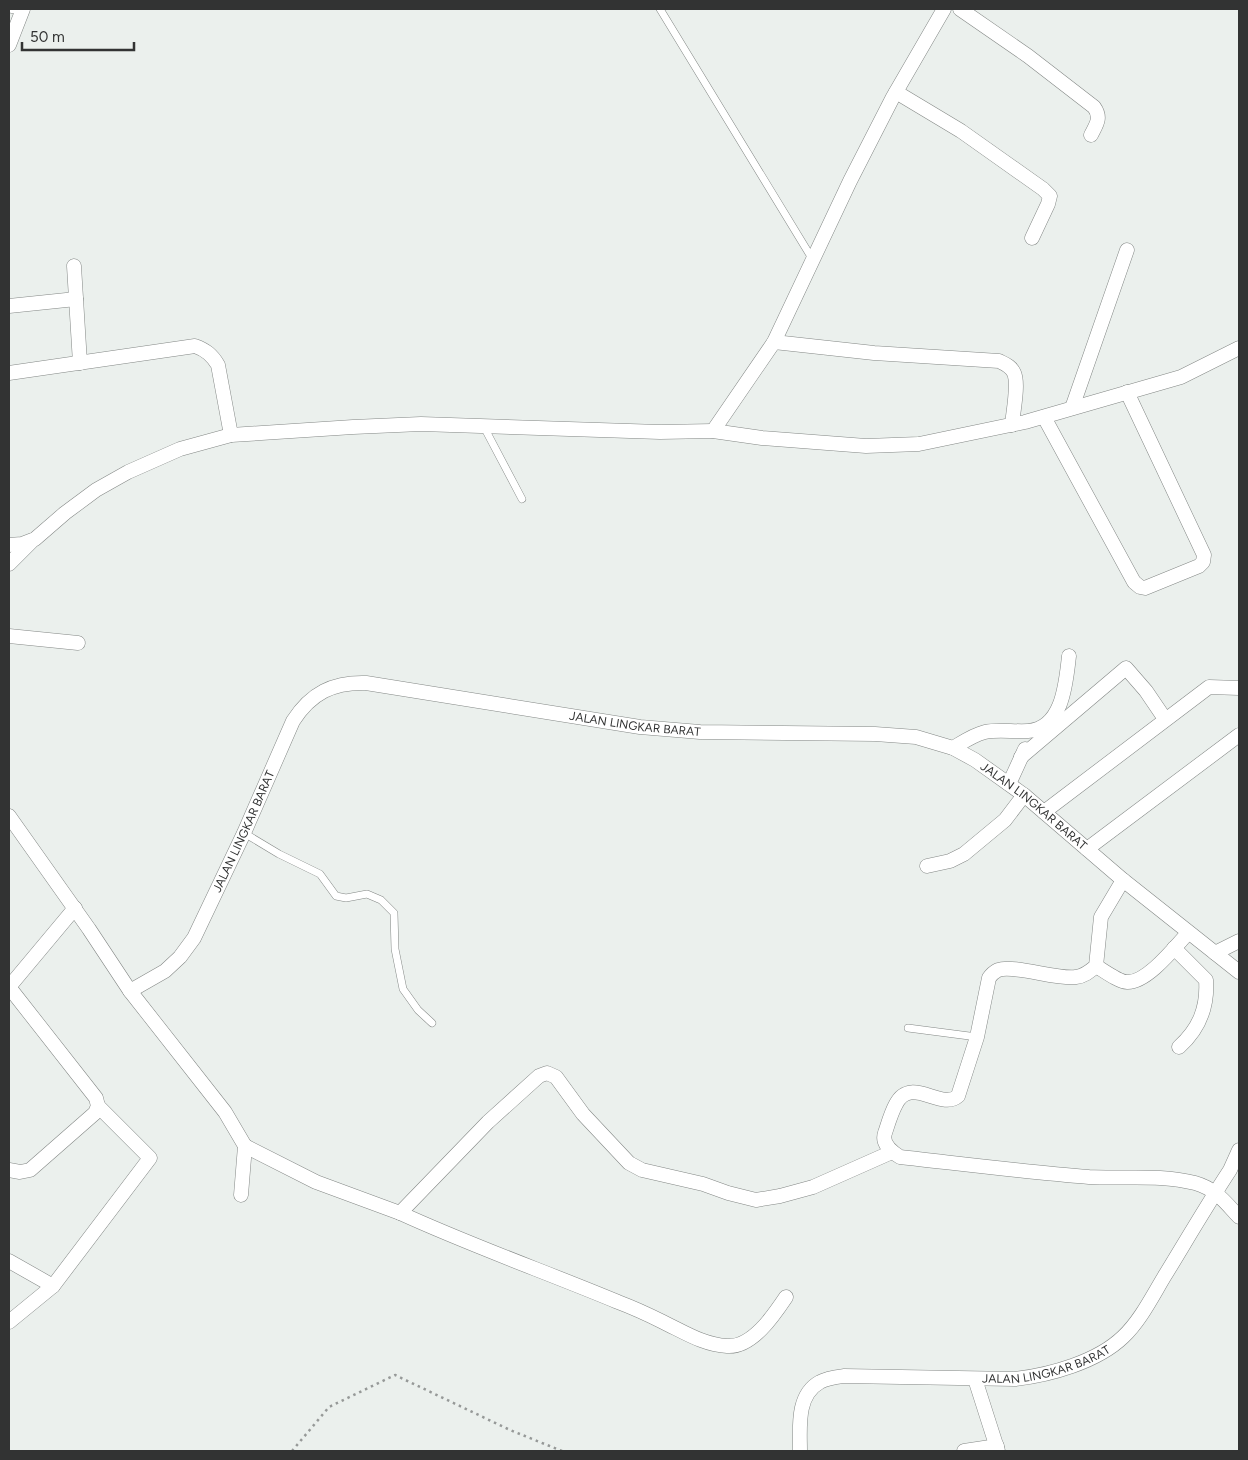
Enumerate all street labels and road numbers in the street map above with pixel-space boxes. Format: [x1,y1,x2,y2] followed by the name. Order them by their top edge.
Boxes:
[568,709,702,739] street label: JALAN LINGKAR BARAT
[978,759,1090,853] street label: JALAN LINGKAR BARAT
[210,768,278,895] street label: JALAN LINGKAR BARAT
[982,1342,1113,1386] street label: JALAN LINGKAR BARAT

